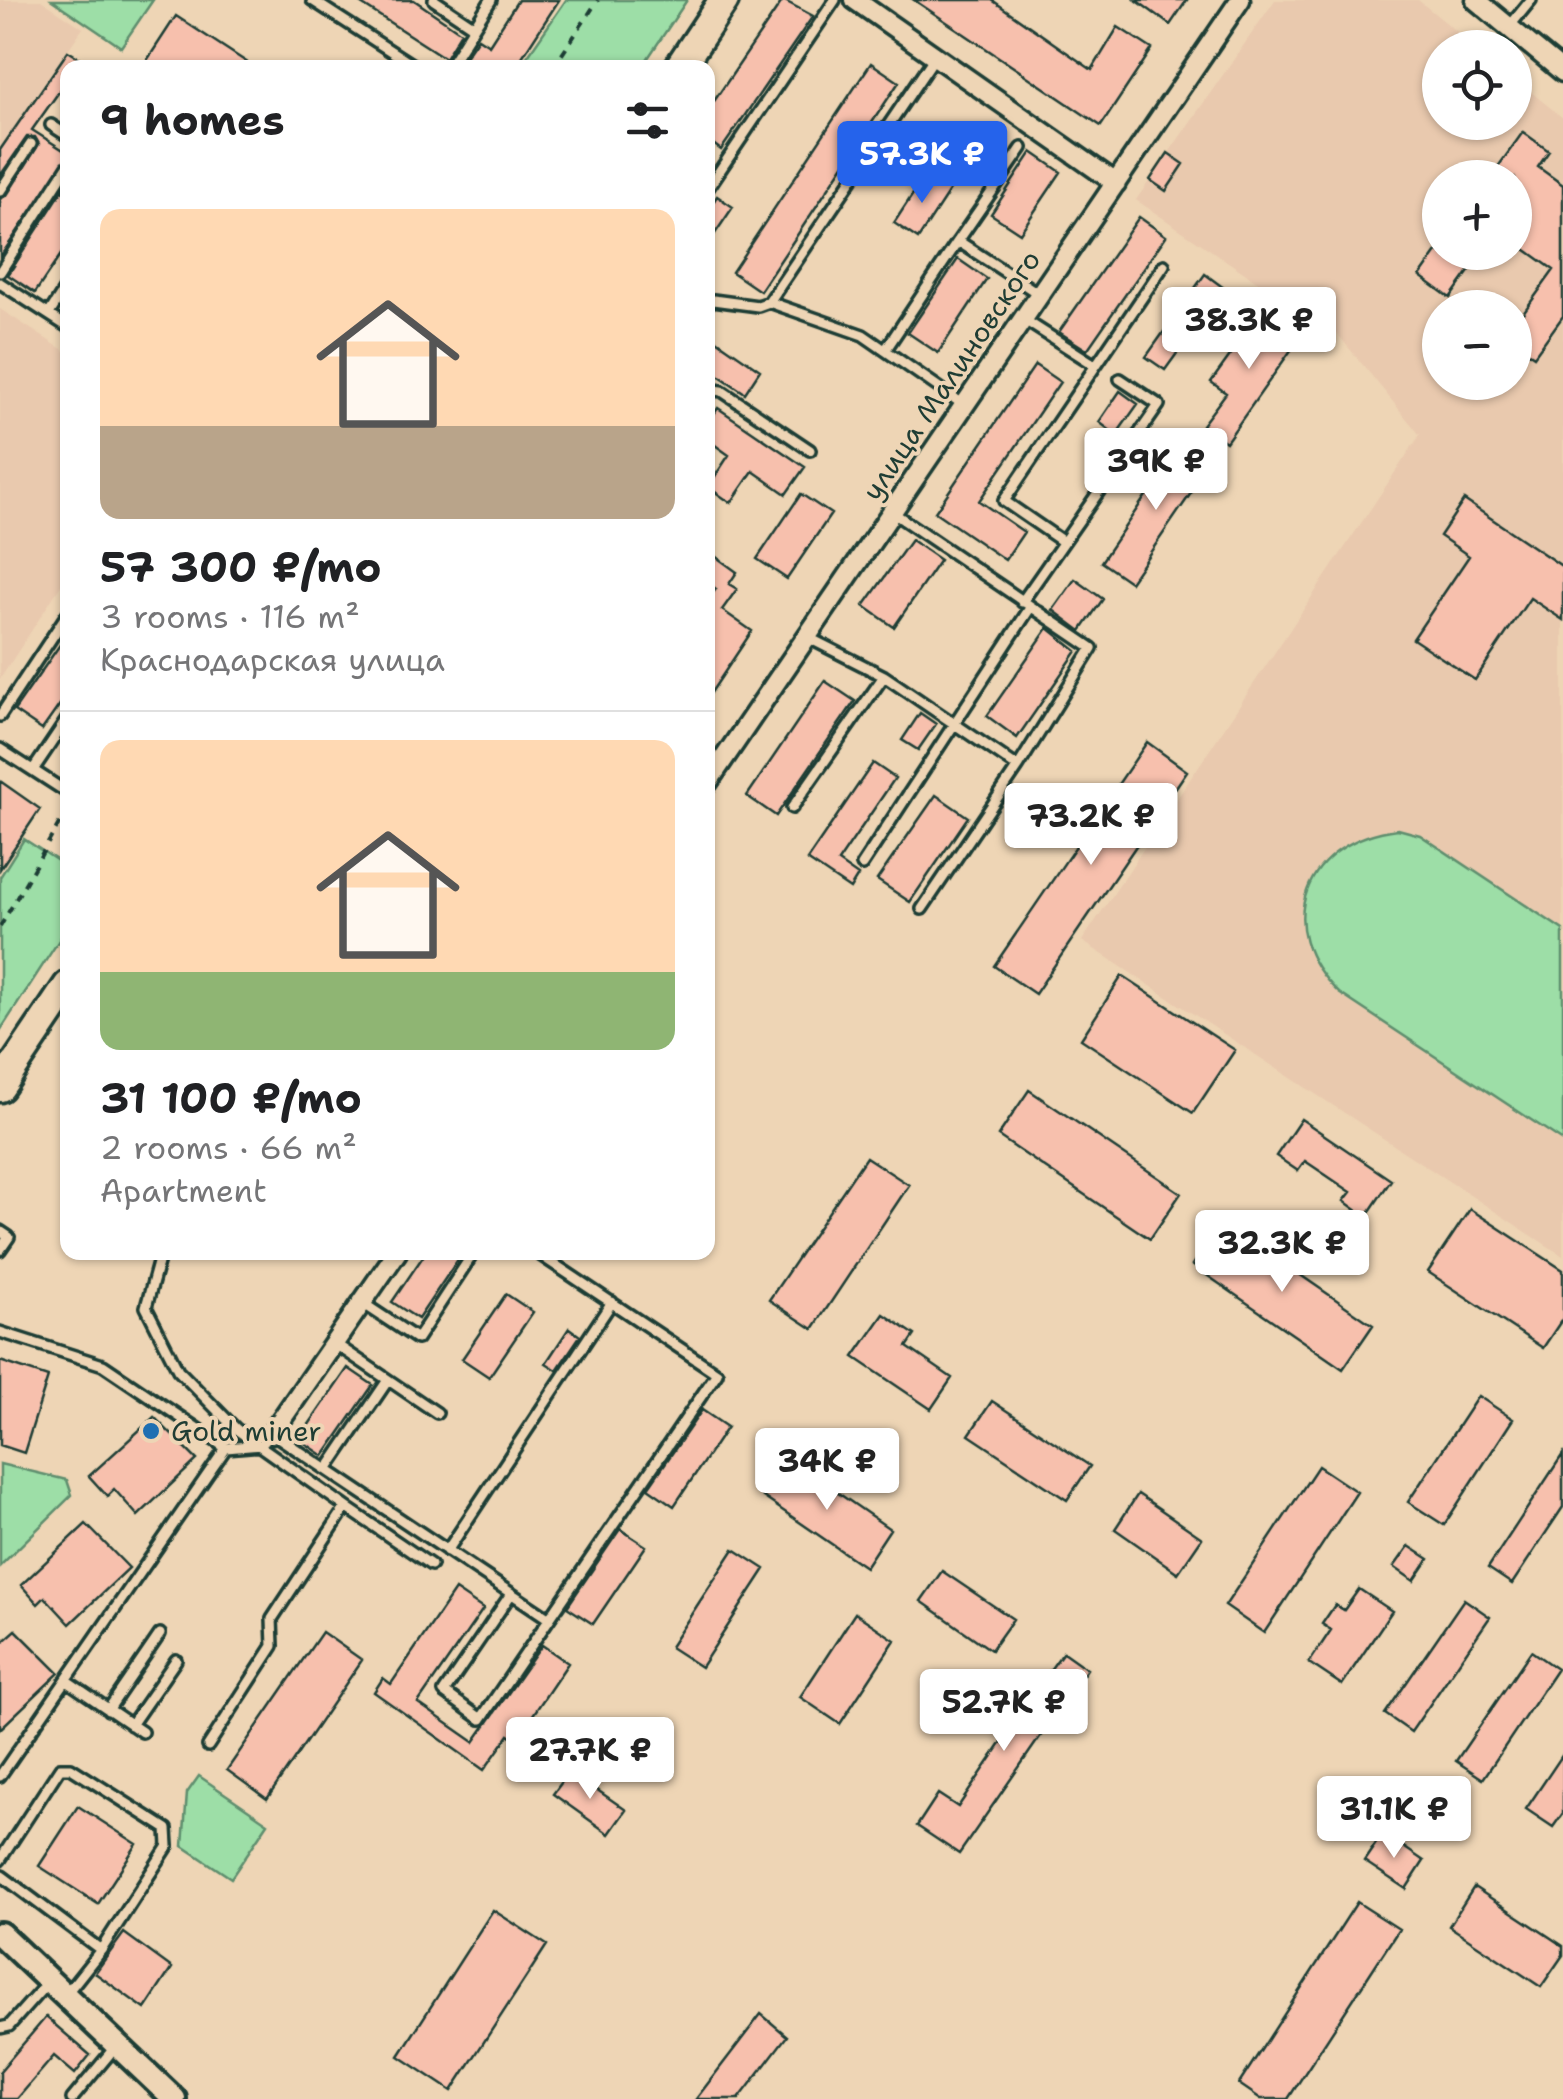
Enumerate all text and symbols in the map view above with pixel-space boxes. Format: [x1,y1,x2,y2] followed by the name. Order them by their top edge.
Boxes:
[1422,30,1532,400] map controls
[1422,30,1532,140] button: locate
[100,92,285,148] text: 9 homes
[620,93,675,148] icon: filters
[830,121,1014,206] pin: 57.3K ₽
[859,132,985,175] text: 57.3K ₽
[1422,160,1532,270] button: +
[853,243,1049,507] street label: улица Малиновского
[298,274,478,454] icon: home
[1157,287,1341,372] pin: 38.3K ₽
[1422,290,1532,400] button: −
[1184,298,1314,341] text: 38.3K ₽
[1086,428,1226,513] pin: 39K ₽
[1106,439,1206,482] text: 39K ₽
[100,539,382,595] text: 57 300 ₽/mo
[100,595,360,638] text: 3 rooms · 116 m²
[100,638,445,681] text: Краснодарская улица
[999,783,1183,868] pin: 73.2K ₽
[1027,794,1156,837] text: 73.2K ₽
[298,805,478,985] icon: home
[100,1070,362,1126] text: 31 100 ₽/mo
[100,1126,357,1169] text: 2 rooms · 66 m²
[100,1169,267,1212] text: Apartment
[1190,1210,1374,1295] pin: 32.3K ₽
[1217,1221,1347,1264] text: 32.3K ₽
[171,1412,321,1450] place label: Gold miner
[140,1420,162,1442] marker: Gold miner
[757,1428,897,1513] pin: 34K ₽
[777,1439,877,1482] text: 34K ₽
[912,1669,1096,1754] pin: 52.7K ₽
[942,1680,1066,1723] text: 52.7K ₽
[498,1717,682,1802] pin: 27.7K ₽
[528,1728,652,1771] text: 27.7K ₽
[1302,1776,1486,1861] pin: 31.1K ₽
[1339,1787,1449,1830] text: 31.1K ₽

